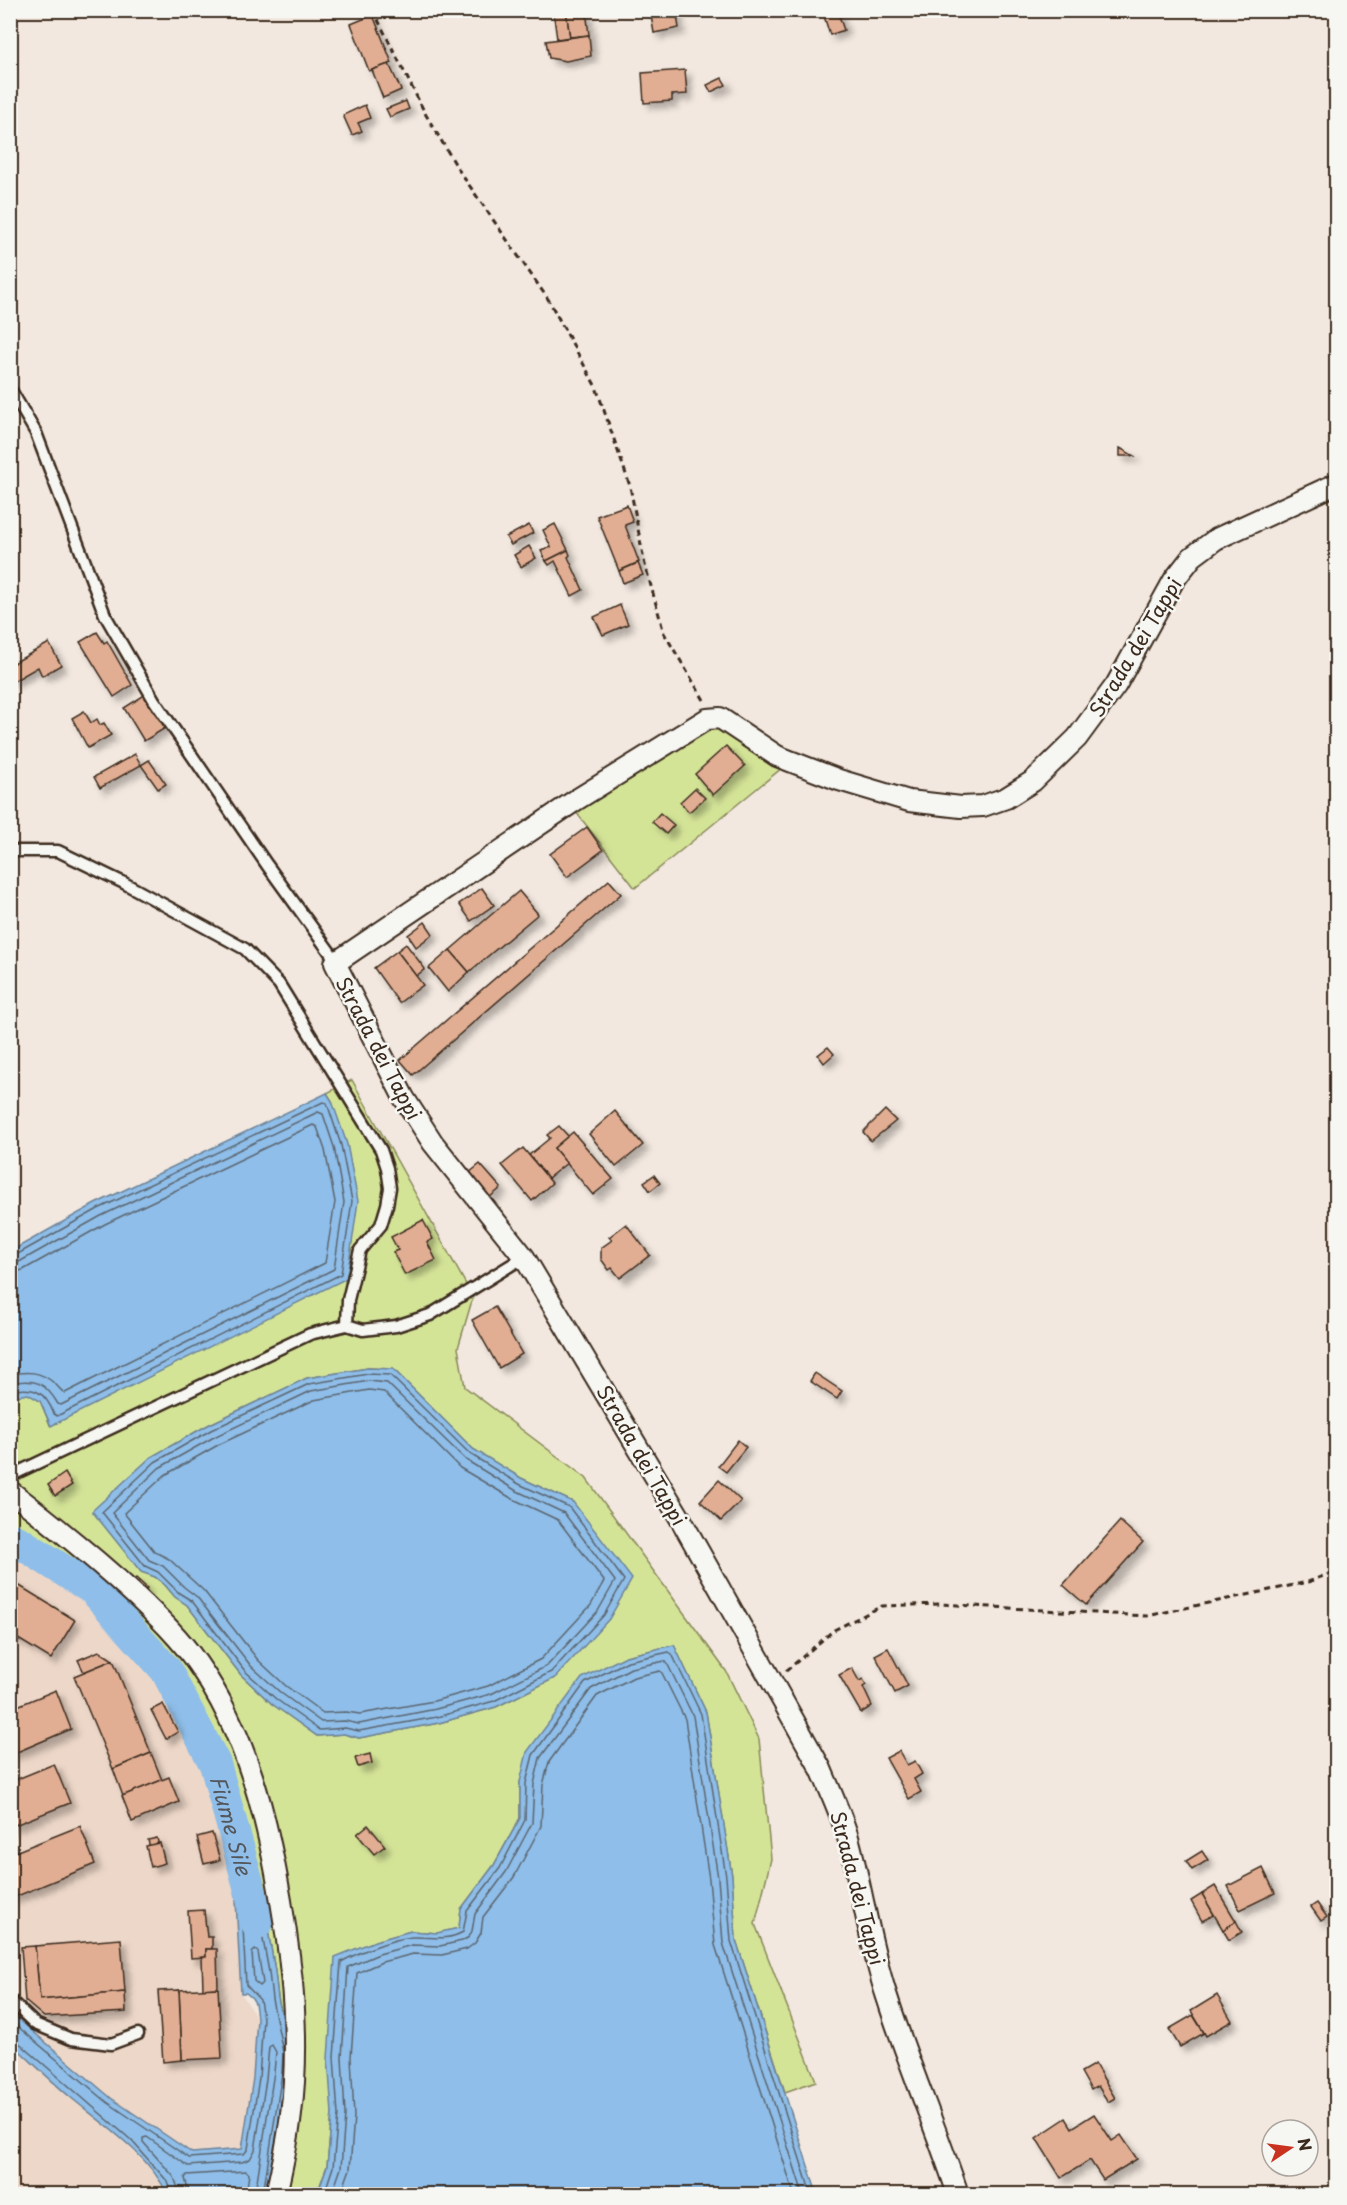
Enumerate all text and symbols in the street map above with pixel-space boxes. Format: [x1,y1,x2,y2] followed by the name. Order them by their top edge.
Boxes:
[1081,571,1189,723] street label: Strada dei Tappi
[329,971,429,1125] street label: Strada dei Tappi
[589,1379,695,1531] street label: Strada dei Tappi
[203,1771,262,1880] water label: Fiume Sile
[823,1808,893,1968] street label: Strada dei Tappi
[1260,2118,1320,2178] north arrow
[1292,2136,1319,2153] text: N

